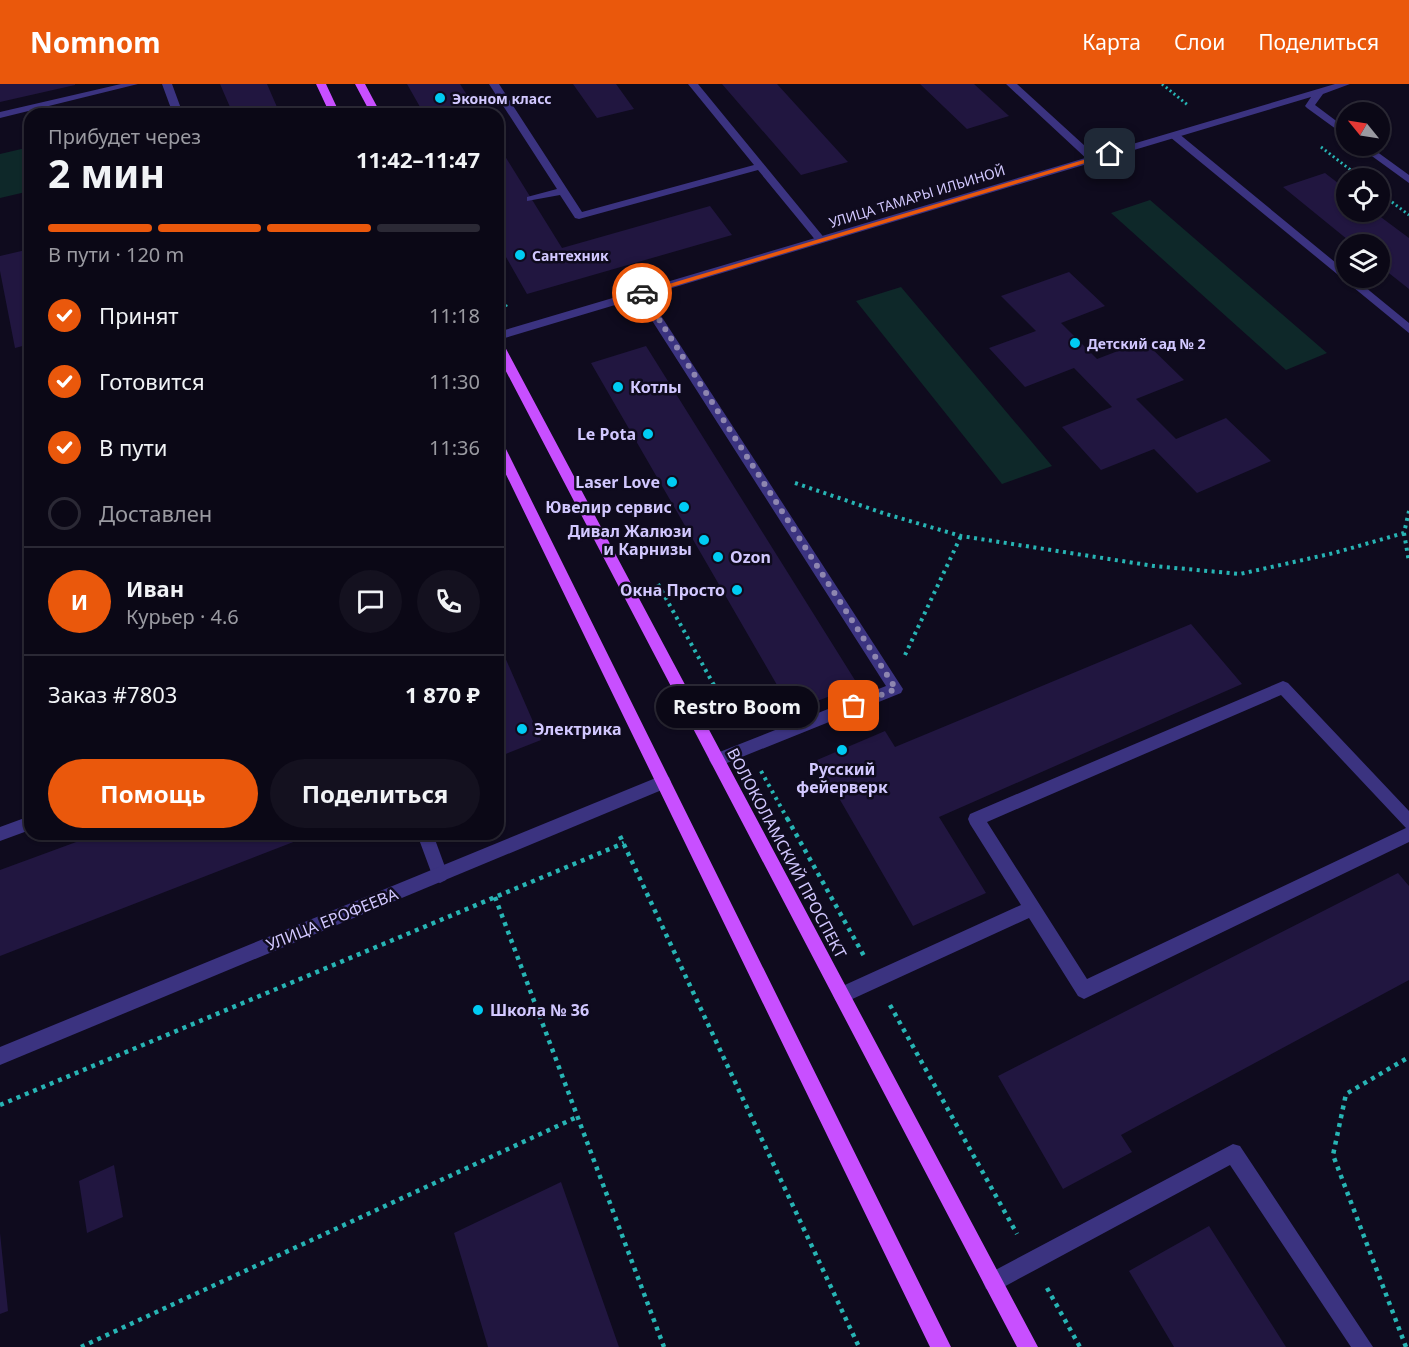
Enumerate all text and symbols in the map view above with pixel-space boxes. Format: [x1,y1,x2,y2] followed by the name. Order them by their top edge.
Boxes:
[30,23,161,61] text: Nomnom
[1082,28,1141,56] text: Карта
[1174,28,1225,56] text: Слои
[1258,28,1379,56] text: Поделиться
[452,89,552,108] place label: Эконом класс
[433,91,447,105] marker: Эконом класс
[1336,102,1390,156] north arrow
[1336,102,1390,288] map controls
[48,123,201,150] text: Прибудет через
[1084,128,1135,179] pin
[1093,137,1126,170] icon: home
[356,144,480,174] text: 11:42–11:47
[48,146,165,199] text: 2 мин
[827,160,1007,232] street label: УЛИЦА ТАМАРЫ ИЛЬИНОЙ
[1336,168,1390,222] button: locate
[1336,234,1390,288] button: layers
[48,241,184,268] text: В пути · 120 m
[532,246,609,265] place label: Сантехник
[513,248,527,262] marker: Сантехник
[612,263,672,323] courier
[626,277,659,310] icon: car
[48,299,81,332] icon: check
[99,300,179,330] text: Принят
[429,302,480,329] text: 11:18
[1087,334,1206,353] place label: Детский сад № 2
[1068,336,1082,350] marker: Детский сад № 2
[48,365,81,398] icon: check
[99,366,205,396] text: Готовится
[429,368,480,395] text: 11:30
[630,376,682,398] place label: Котлы
[611,380,625,394] marker: Котлы
[577,423,636,445] place label: Le Pota
[641,427,655,441] marker: Le Pota
[48,431,81,464] icon: check
[99,432,167,462] text: В пути
[429,434,480,461] text: 11:36
[575,471,660,493] place label: Laser Love
[665,475,679,489] marker: Laser Love
[545,496,672,518] place label: Ювелир сервис
[99,498,212,528] text: Доставлен
[677,500,691,514] marker: Ювелир сервис
[568,520,692,560] place label: Дивал Жалюзи и Карнизы
[697,533,711,547] marker: Дивал Жалюзи и Карнизы
[730,546,771,568] place label: Ozon
[711,550,725,564] marker: Ozon
[339,570,402,633] button: chat
[417,570,480,633] button: phone
[126,573,184,603] text: Иван
[620,579,725,601] place label: Окна Просто
[730,583,744,597] marker: Окна Просто
[71,586,88,616] text: И
[126,603,239,630] text: Курьер · 4.6
[48,679,177,709] text: Заказ #7803
[405,679,480,709] text: 1 870 ₽
[828,680,879,731] pin
[656,685,818,727] callout: Restro Boom
[837,689,870,722] icon: bag
[673,693,801,720] text: Restro Boom
[534,718,622,740] place label: Электрика
[515,722,529,736] marker: Электрика
[835,743,849,757] marker: Русский фейерверк
[722,744,852,962] street label: ВОЛОКОЛАМСКИЙ ПРОСПЕКТ
[796,758,888,798] place label: Русский фейерверк
[48,759,258,828] button: Помощь
[270,759,480,828] button: Поделиться
[263,882,402,955] street label: УЛИЦА ЕРОФЕЕВА
[490,999,589,1021] place label: Школа № 36
[471,1003,485,1017] marker: Школа № 36

